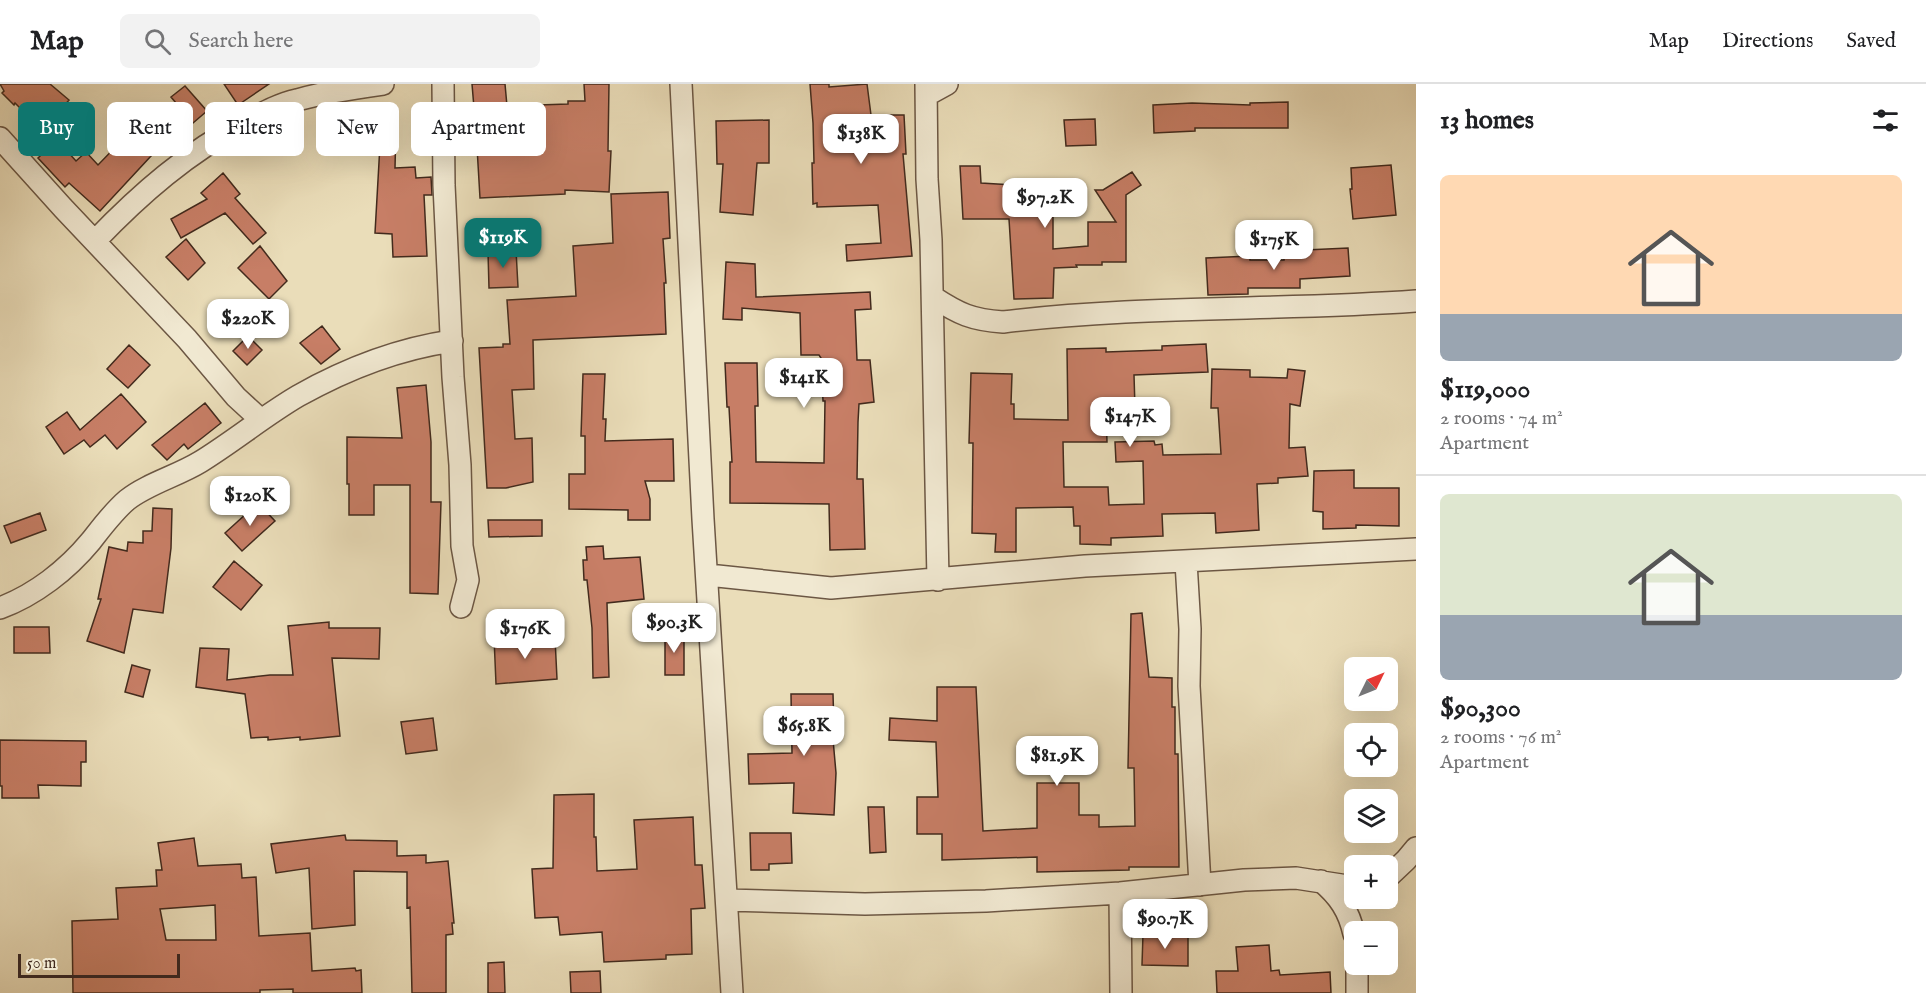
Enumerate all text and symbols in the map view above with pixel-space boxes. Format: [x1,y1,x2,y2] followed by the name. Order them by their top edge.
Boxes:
[120,14,540,68] search box
[30,24,84,59] text: Map
[141,25,174,58] icon: search
[189,27,293,55] text: Search here
[1649,28,1689,55] text: Map
[1722,28,1813,55] text: Directions
[1846,28,1896,55] text: Saved
[18,102,95,156] chip: Buy
[107,102,193,156] chip: Rent
[205,102,304,156] chip: Filters
[316,102,399,156] chip: New
[411,102,546,156] chip: Apartment
[1440,104,1534,137] text: 13 homes
[1869,104,1902,137] icon: filters
[819,114,903,165] pin: $138K
[837,121,885,146] text: $138K
[996,178,1094,229] pin: $97.2K
[1016,185,1074,210] text: $97.2K
[1617,214,1725,322] icon: home
[461,218,545,269] pin: $119K
[1232,220,1316,271] pin: $175K
[478,225,528,250] text: $119K
[1249,227,1299,252] text: $175K
[206,299,290,350] pin: $220K
[221,306,275,331] text: $220K
[762,358,846,409] pin: $141K
[779,365,829,390] text: $141K
[1440,373,1530,406] text: $119,000
[1088,397,1172,448] pin: $147K
[1104,404,1156,429] text: $147K
[1440,406,1563,431] text: 2 rooms · 74 m²
[1440,431,1529,456] text: Apartment
[208,476,292,527] pin: $120K
[224,483,276,508] text: $120K
[1617,533,1725,641] icon: home
[625,603,723,654] pin: $90.3K
[483,609,567,660] pin: $176K
[646,610,702,635] text: $90.3K
[500,616,550,641] text: $176K
[1344,657,1398,711] north arrow
[1344,657,1398,975] map controls
[1440,692,1521,725] text: $90,300
[755,706,853,757] pin: $65.8K
[777,713,831,738] text: $65.8K
[1344,723,1398,777] button: locate
[1440,725,1561,750] text: 2 rooms · 76 m²
[1008,736,1106,787] pin: $81.9K
[1030,743,1084,768] text: $81.9K
[1440,750,1529,775] text: Apartment
[1344,789,1398,843] button: layers
[1344,855,1398,909] button: +
[1116,899,1214,950] pin: $90.7K
[1137,906,1193,931] text: $90.7K
[1344,921,1398,975] button: −
[18,951,180,978] scale bar
[27,954,56,974] text: 50 m

